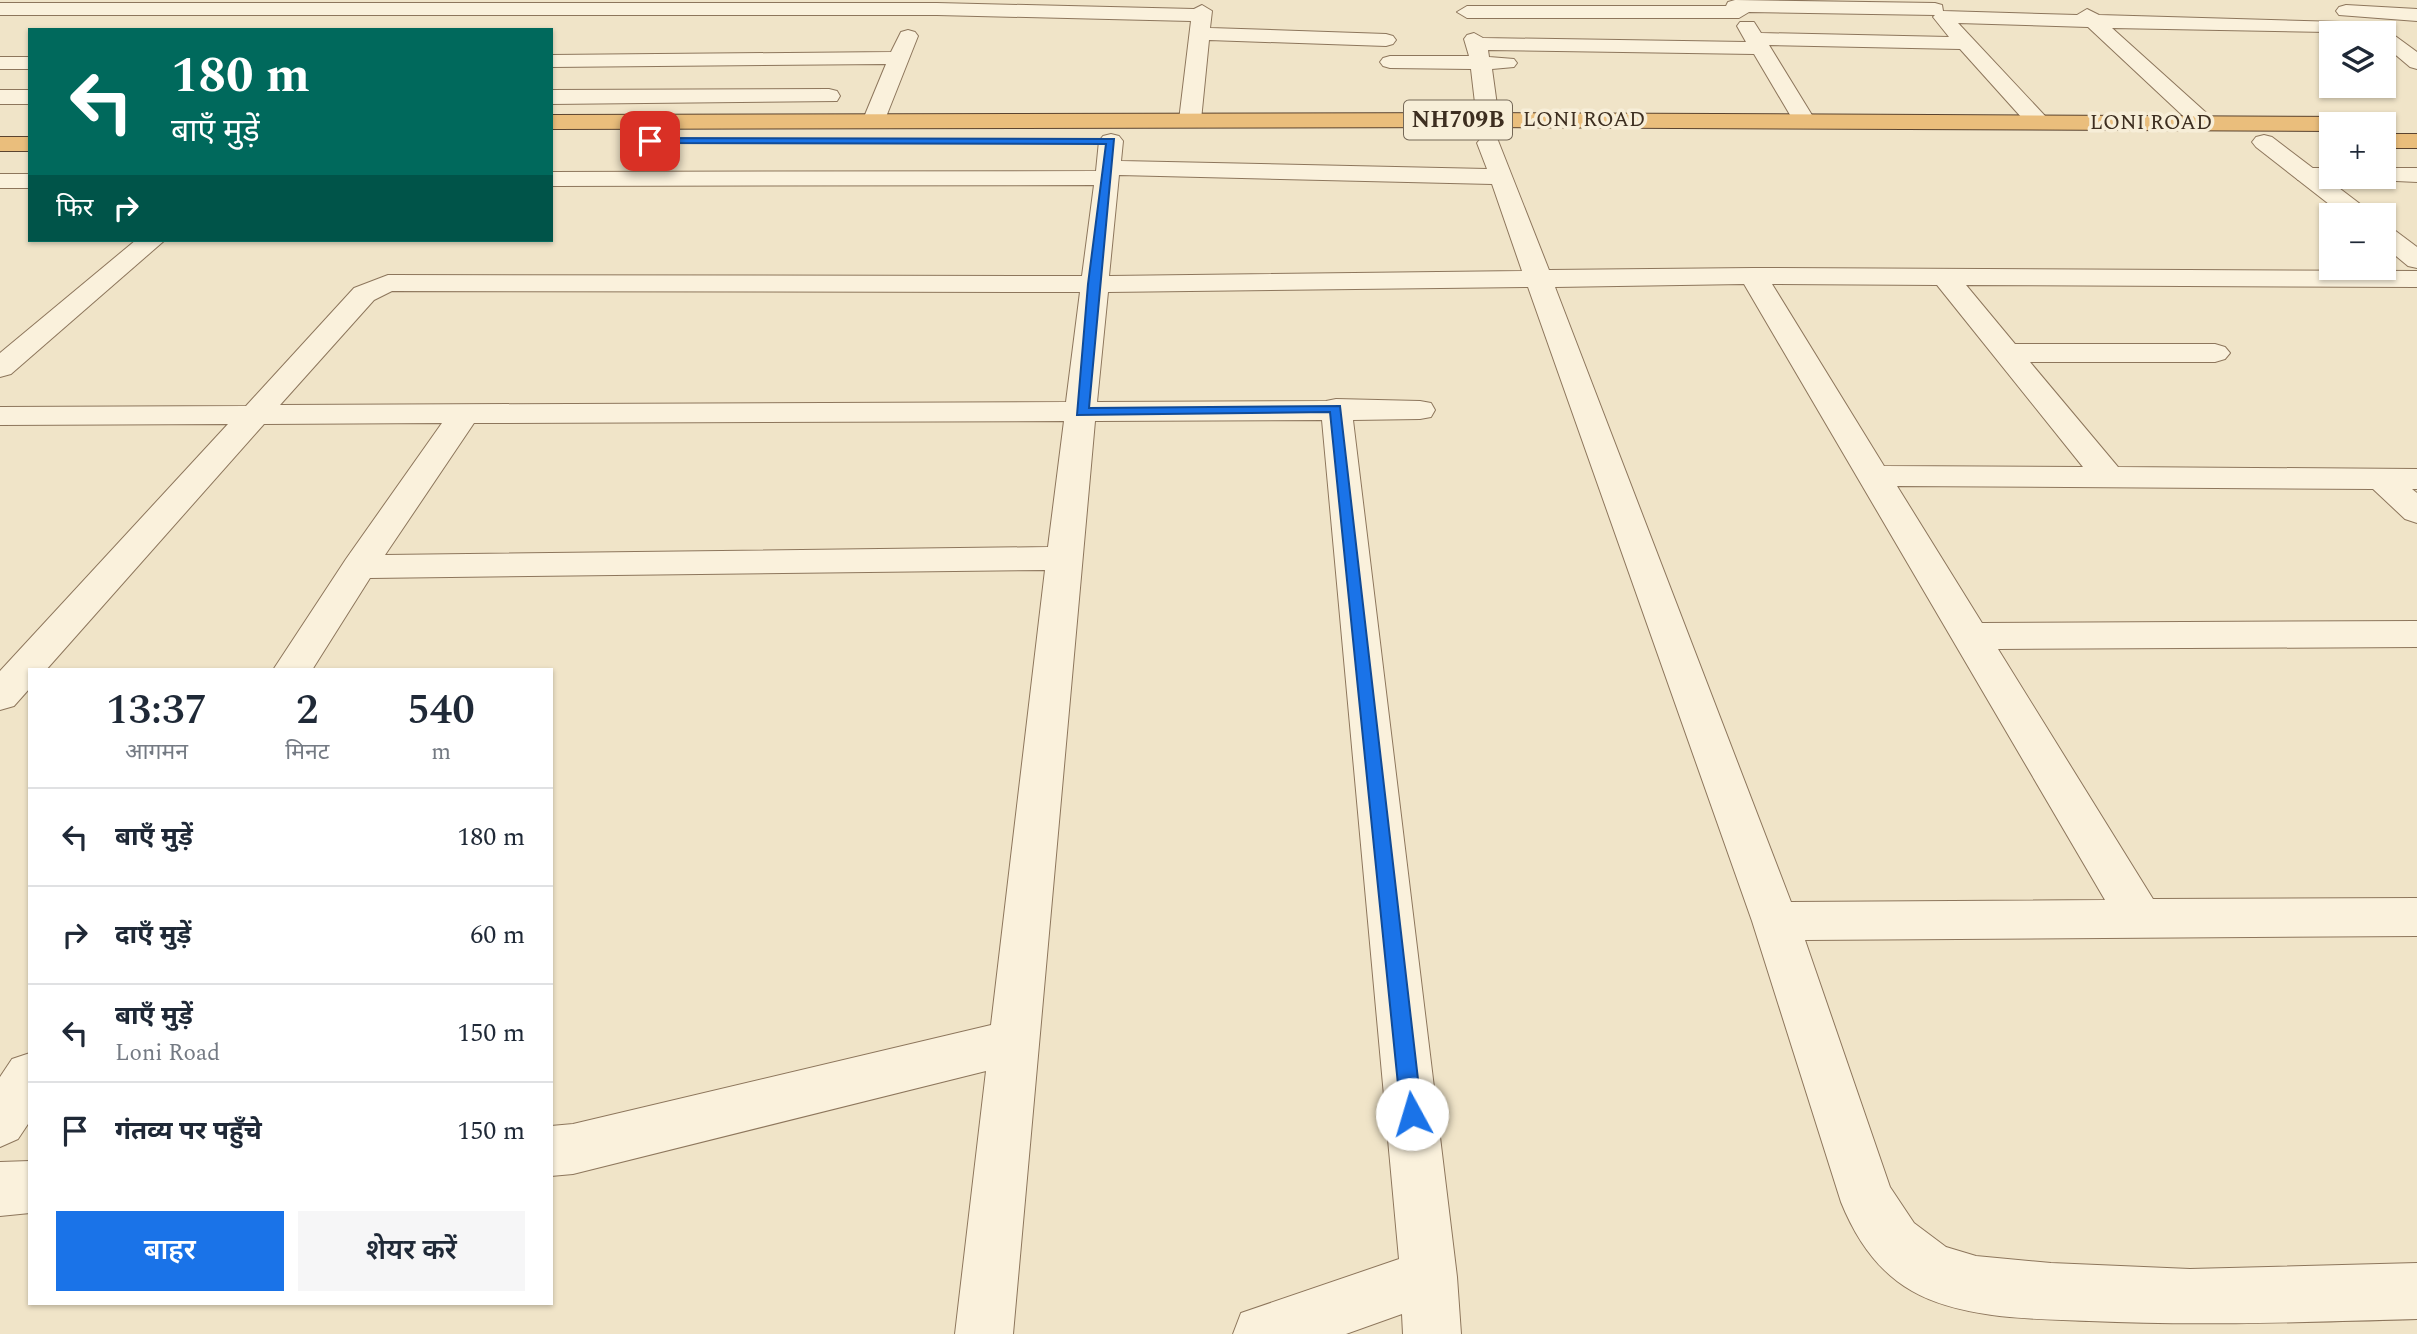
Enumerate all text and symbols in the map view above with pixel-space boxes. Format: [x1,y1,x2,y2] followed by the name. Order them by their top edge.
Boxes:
[2319,21,2396,280] map controls
[2319,21,2396,98] button: layers
[171,39,310,114] text: 180 m
[56,56,147,147] icon: left
[1404,100,1512,140] road number: NH709B
[1523,104,1645,136] street label: LONI ROAD
[171,107,260,156] text: बाएँ मुड़ें
[2090,107,2212,139] street label: LONI ROAD
[620,111,680,171] pin
[2319,112,2396,189] button: +
[631,122,669,160] icon: arrive
[56,188,93,228] text: फिर
[107,189,145,227] icon: right
[2319,203,2396,280] button: −
[106,679,207,742] text: 13:37
[296,679,318,742] text: 2
[407,679,475,742] text: 540
[125,735,188,770] text: आगमन
[285,735,329,770] text: मिनट
[431,735,451,770] text: m
[115,817,193,857] text: बाएँ मुड़ें
[457,817,525,857] text: 180 m
[56,818,94,856] icon: left
[115,915,191,955] text: दाएँ मुड़ें
[470,915,525,955] text: 60 m
[56,916,94,954] icon: right
[115,996,193,1036] text: बाएँ मुड़ें
[457,1013,525,1053] text: 150 m
[56,1014,94,1052] icon: left
[115,1036,220,1071] text: Loni Road
[1375,1077,1449,1151] position arrow
[115,1111,262,1151] text: गंतव्य पर पहुँचे
[457,1111,525,1151] text: 150 m
[56,1112,94,1150] icon: arrive
[56,1211,284,1291] button: बाहर
[298,1211,525,1291] button: शेयर करें

